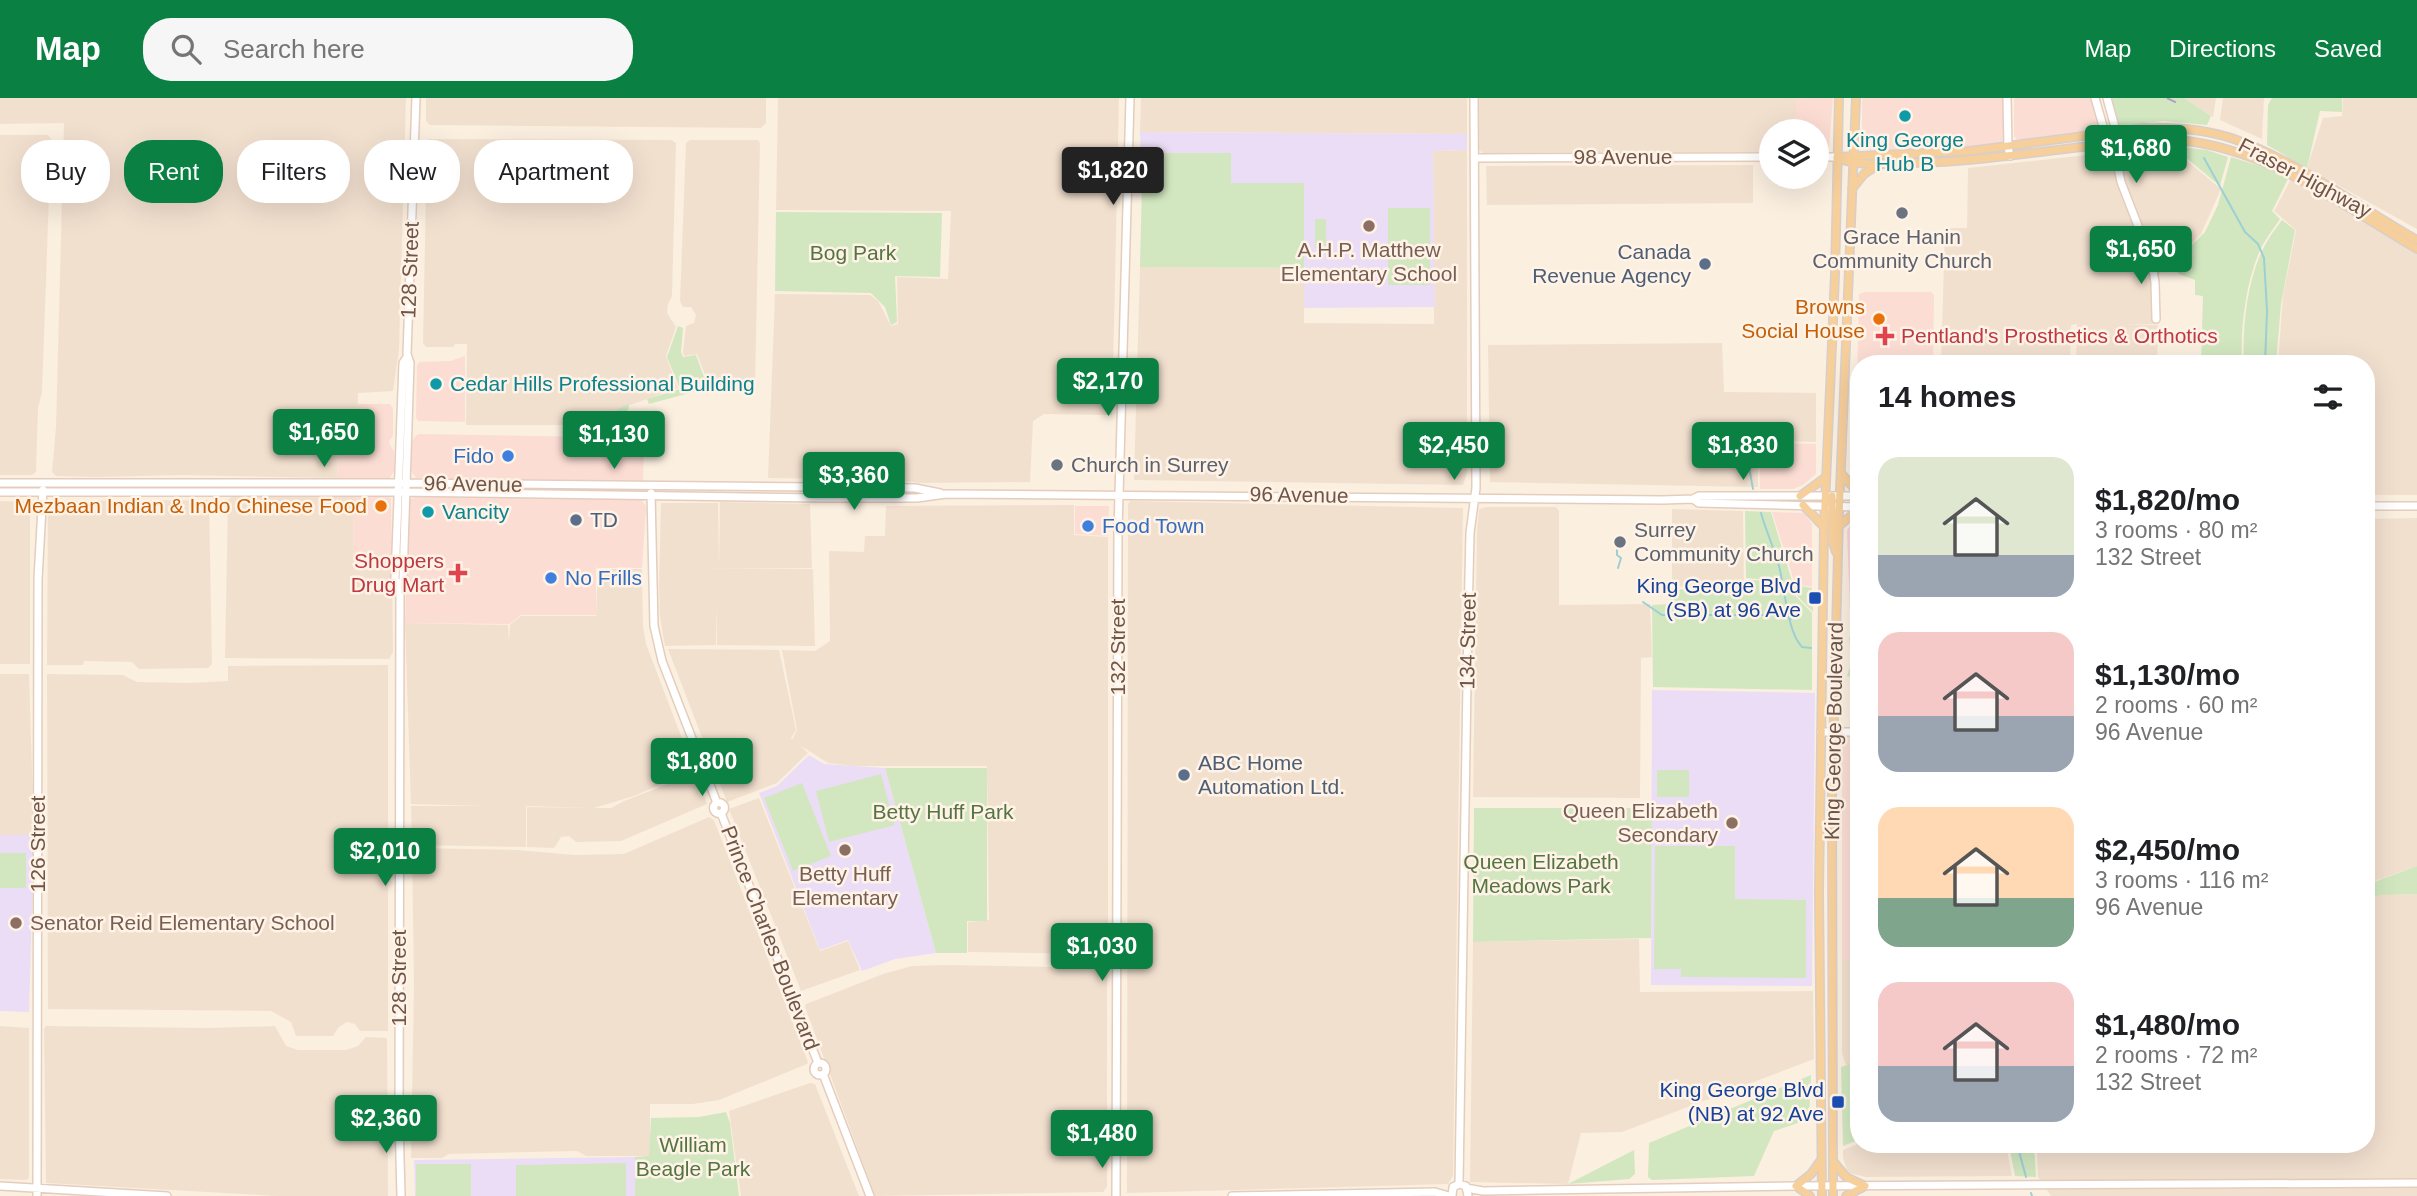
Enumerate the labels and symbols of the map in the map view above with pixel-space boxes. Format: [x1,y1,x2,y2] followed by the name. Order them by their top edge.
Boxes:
[1897,108,1913,124] marker: King George Hub B
[2079,126,2193,185] pin: $1,680
[1846,128,1964,175] place label: King George Hub B
[2235,133,2376,222] street label: Fraser Highway
[1574,145,1672,168] street label: 98 Avenue
[1056,148,1170,207] pin: $1,820
[1894,205,1910,221] marker: Grace Hanin Community Church
[1361,218,1377,234] marker: A.H.P. Matthew Elementary School
[396,221,423,319] street label: 128 Street
[1812,225,1992,272] place label: Grace Hanin Community Church
[2084,226,2198,286] pin: $1,650
[1281,238,1457,285] place label: A.H.P. Matthew Elementary School
[1532,240,1691,287] place label: Canada Revenue Agency
[810,241,897,264] park label: Bog Park
[1697,256,1713,272] marker: Canada Revenue Agency
[1741,295,1865,342] place label: Browns Social House
[1871,311,1887,327] marker: Browns Social House
[1901,324,2218,347] place label: Pentland's Prosthetics & Orthotics
[1875,326,1895,346] marker: Pentland's Prosthetics & Orthotics
[1051,358,1165,418] pin: $2,170
[450,372,755,395] place label: Cedar Hills Professional Building
[428,376,444,392] marker: Cedar Hills Professional Building
[267,410,381,469] pin: $1,650
[557,412,671,471] pin: $1,130
[1397,422,1511,482] pin: $2,450
[1686,422,1800,482] pin: $1,830
[453,444,494,467] place label: Fido
[500,448,516,464] marker: Fido
[797,452,911,512] pin: $3,360
[1071,453,1229,476] place label: Church in Surrey
[1049,457,1065,473] marker: Church in Surrey
[423,471,523,496] street label: 96 Avenue
[1249,482,1349,507] street label: 96 Avenue
[14,494,367,517] place label: Mezbaan Indian & Indo Chinese Food
[373,498,389,514] marker: Mezbaan Indian & Indo Chinese Food
[442,500,510,523] place label: Vancity
[420,504,436,520] marker: Vancity
[590,508,618,531] place label: TD
[568,512,584,528] marker: TD
[1102,514,1204,537] place label: Food Town
[1080,518,1096,534] marker: Food Town
[1634,518,1814,565] place label: Surrey Community Church
[1612,534,1628,550] marker: Surrey Community Church
[351,549,444,596] place label: Shoppers Drug Mart
[450,565,466,581] marker: Shoppers Drug Mart
[565,566,642,589] place label: No Frills
[543,570,559,586] marker: No Frills
[1636,574,1801,621] place label: King George Blvd (SB) at 96 Ave
[1807,590,1823,606] marker: King George Blvd (SB) at 96 Ave
[1455,592,1480,690] street label: 134 Street
[1106,598,1129,695] street label: 132 Street
[1820,622,1847,840] street label: King George Boulevard
[645,738,759,798] pin: $1,800
[1198,751,1345,798] place label: ABC Home Automation Ltd.
[1176,767,1192,783] marker: ABC Home Automation Ltd.
[26,795,49,892] street label: 126 Street
[1563,799,1718,846] place label: Queen Elizabeth Secondary
[873,800,1014,823] park label: Betty Huff Park
[1724,815,1740,831] marker: Queen Elizabeth Secondary
[717,823,824,1053] street label: Prince Charles Boulevard
[328,828,442,888] pin: $2,010
[837,842,853,858] marker: Betty Huff Elementary
[1463,850,1619,897] park label: Queen Elizabeth Meadows Park
[792,862,899,909] place label: Betty Huff Elementary
[30,911,335,934] place label: Senator Reid Elementary School
[8,915,24,931] marker: Senator Reid Elementary School
[1045,924,1159,983] pin: $1,030
[387,929,410,1026] street label: 128 Street
[1659,1078,1824,1125] place label: King George Blvd (NB) at 92 Ave
[1830,1094,1846,1110] marker: King George Blvd (NB) at 92 Ave
[329,1096,443,1155] pin: $2,360
[1045,1110,1159,1170] pin: $1,480
[636,1133,751,1180] park label: William Beagle Park

